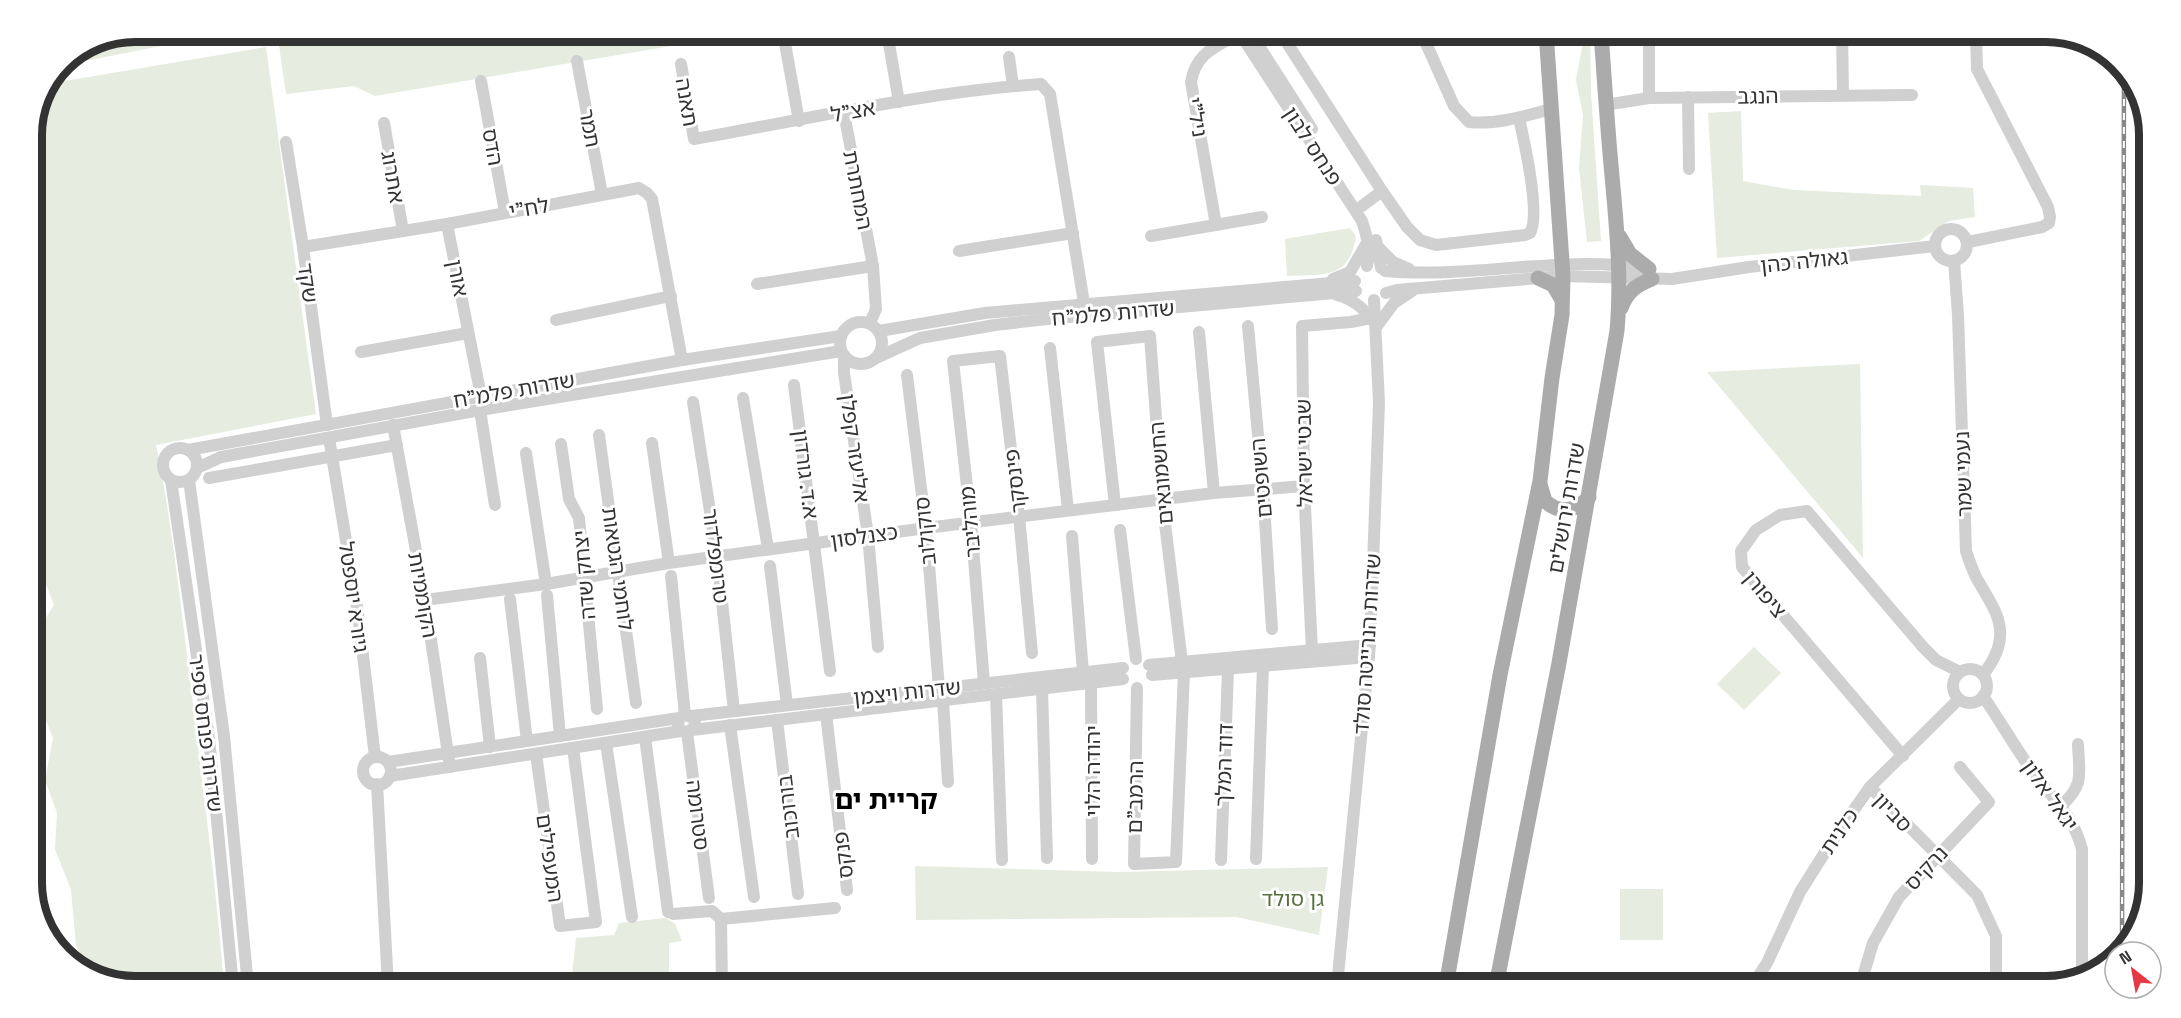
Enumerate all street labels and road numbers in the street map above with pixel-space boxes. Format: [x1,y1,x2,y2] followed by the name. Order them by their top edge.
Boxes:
[669,76,705,128] street label: תאנה
[1737,82,1779,110] street label: הנגב
[829,94,877,128] street label: אצ"ל
[1180,95,1214,139] street label: ניל"י
[1278,101,1348,191] street label: פנחס לבון
[573,107,607,149] street label: תמר
[476,126,510,168] street label: הדס
[837,148,879,232] street label: המחתרת
[375,149,411,205] street label: אתרוג
[507,191,551,225] street label: לח"י
[1759,243,1849,279] street label: גאולה כהן
[441,257,475,299] street label: אורן
[292,261,324,305] street label: שקד
[1050,294,1176,332] street label: שדרות פלמ"ח
[451,366,577,414] street label: שדרות פלמ"ח
[834,392,876,504] street label: אליעזר קפלן
[1290,399,1318,507] street label: שבטי ישראל
[1143,420,1179,526] street label: החשמונאים
[787,428,825,520] street label: א.ד. גורדון
[1948,431,1978,517] street label: נעמי שמר
[1244,437,1278,519] street label: השופטים
[1541,440,1591,576] street label: שדרות ירושלים
[998,447,1032,515] street label: פינסקר
[953,485,987,559] street label: מוהליבר
[908,496,942,566] street label: סוקולוב
[596,505,640,633] street label: לוחמי הגטאות
[697,507,735,605] street label: טרומפלדור
[829,518,899,554] street label: כצנלסון
[567,529,601,621] street label: יצחק שדה
[333,540,375,654] street label: גיורא יוספטל
[402,550,444,640] street label: הקוממיות
[1347,553,1387,735] street label: שדרות הנרייטה סולד
[1737,565,1793,623] street label: ציפורן
[183,652,229,814] street label: שדרות פנחס ספיר
[852,673,962,711] street label: שדרות ויצמן
[1209,723,1239,807] street label: דוד המלך
[1079,725,1106,817] street label: יהודה הלוי
[2016,754,2084,836] street label: יגאל אלון
[1121,760,1149,834] street label: הרמב"ם
[771,773,805,841] street label: בורוכוב
[680,778,716,852] street label: סטרומה
[1868,786,1918,838] street label: סביון
[1814,803,1864,859] street label: כלנית
[530,812,570,904] street label: המעפילים
[827,830,859,880] street label: פנקס
[1899,840,1953,896] street label: נרקיס

